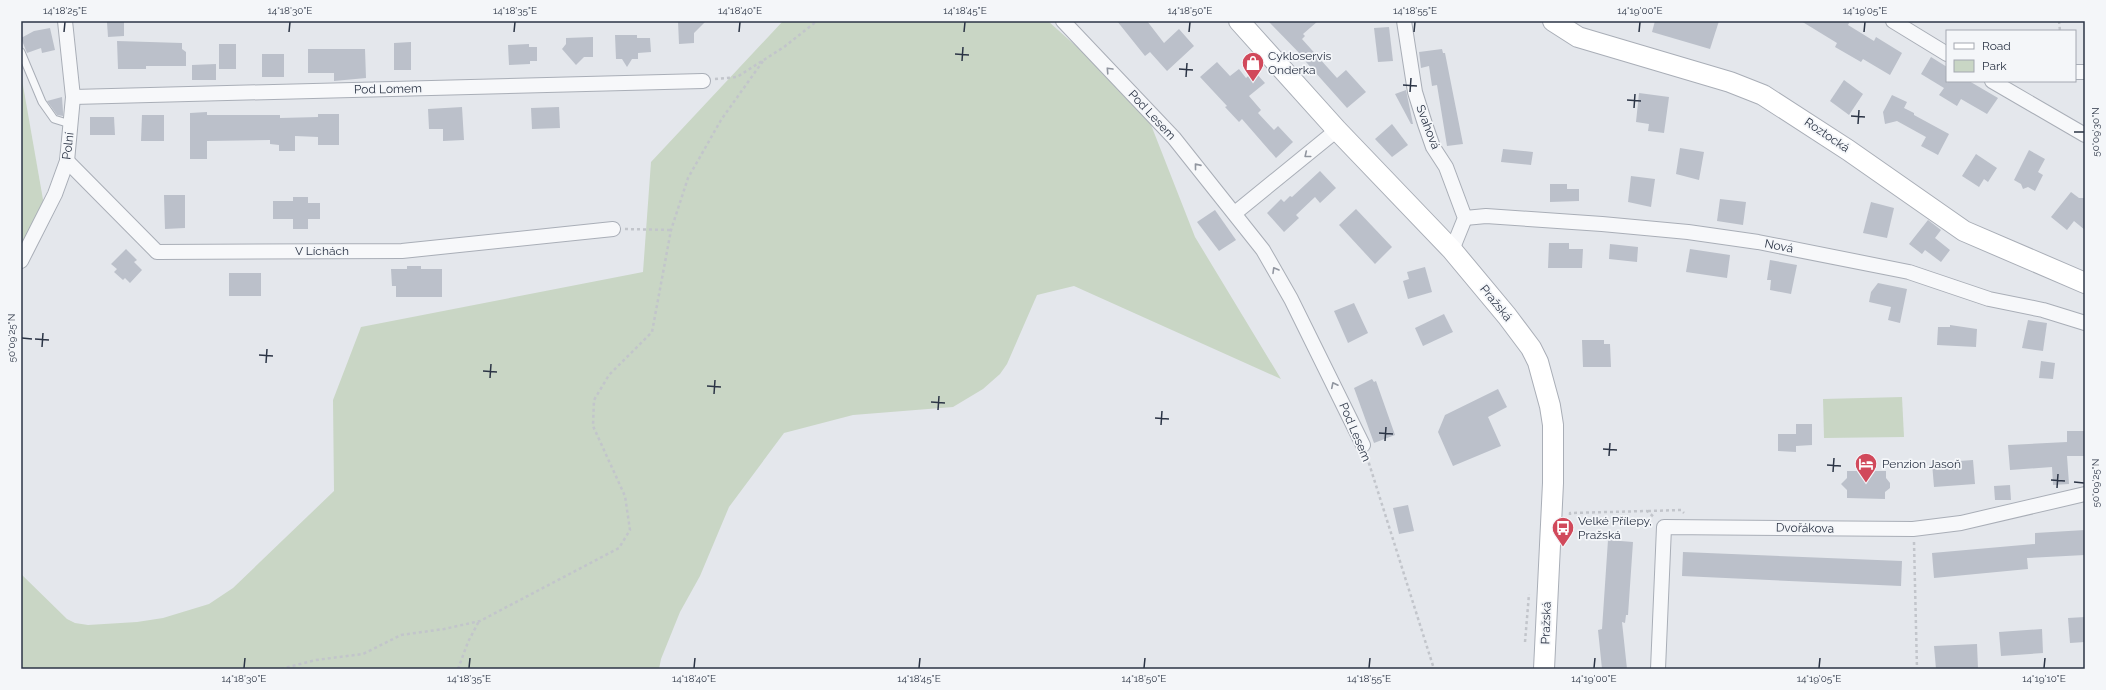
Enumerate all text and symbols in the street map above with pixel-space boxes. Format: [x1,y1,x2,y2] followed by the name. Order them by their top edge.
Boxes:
[43,5,87,16] text: 14°18'25"E
[268,5,312,16] text: 14°18'30"E
[493,5,537,16] text: 14°18'35"E
[718,5,762,16] text: 14°18'40"E
[943,5,987,16] text: 14°18'45"E
[1168,5,1212,16] text: 14°18'50"E
[1393,5,1437,16] text: 14°18'55"E
[1617,5,1663,16] text: 14°19'00"E
[1843,5,1887,16] text: 14°19'05"E
[1946,30,2076,82] legend
[1982,39,2011,53] text: Road
[1268,49,1332,77] place label: Cykloservis Onderka
[1240,50,1266,83] shop icon: Cykloservis Onderka
[1982,59,2007,73] text: Park
[1106,67,1114,75] one-way arrow
[354,81,422,97] street label: Pod Lomem
[1125,87,1179,143] street label: Pod Lesem
[1413,103,1443,151] street label: Svahová
[2090,107,2101,157] text: 50°09'30"N
[1802,115,1852,155] street label: Roztocká
[59,131,77,160] street label: Polní
[1304,150,1311,157] one-way arrow
[1194,163,1201,170] one-way arrow
[1763,236,1795,256] street label: Nová
[295,244,349,258] street label: V Líchách
[1272,267,1279,274] one-way arrow
[1477,282,1515,324] street label: Pražská
[6,314,17,362] text: 50°09'25"N
[1331,382,1339,389] one-way arrow
[1336,400,1374,464] street label: Pod Lesem
[1853,451,1879,484] hotel icon: Penzion Jasoň
[1882,457,1961,471] place label: Penzion Jasoň
[2090,459,2101,507] text: 50°09'25"N
[1578,514,1652,542] place label: Velké Přílepy, Pražská
[1550,515,1576,548] bus stop icon: Velké Přílepy, Pražská
[1776,520,1834,536] street label: Dvořákova
[1538,601,1554,645] street label: Pražská
[222,673,266,684] text: 14°18'30"E
[447,673,491,684] text: 14°18'35"E
[672,673,716,684] text: 14°18'40"E
[897,673,941,684] text: 14°18'45"E
[1122,673,1166,684] text: 14°18'50"E
[1347,673,1391,684] text: 14°18'55"E
[1571,673,1617,684] text: 14°19'00"E
[1797,673,1841,684] text: 14°19'05"E
[2022,673,2066,684] text: 14°19'10"E

